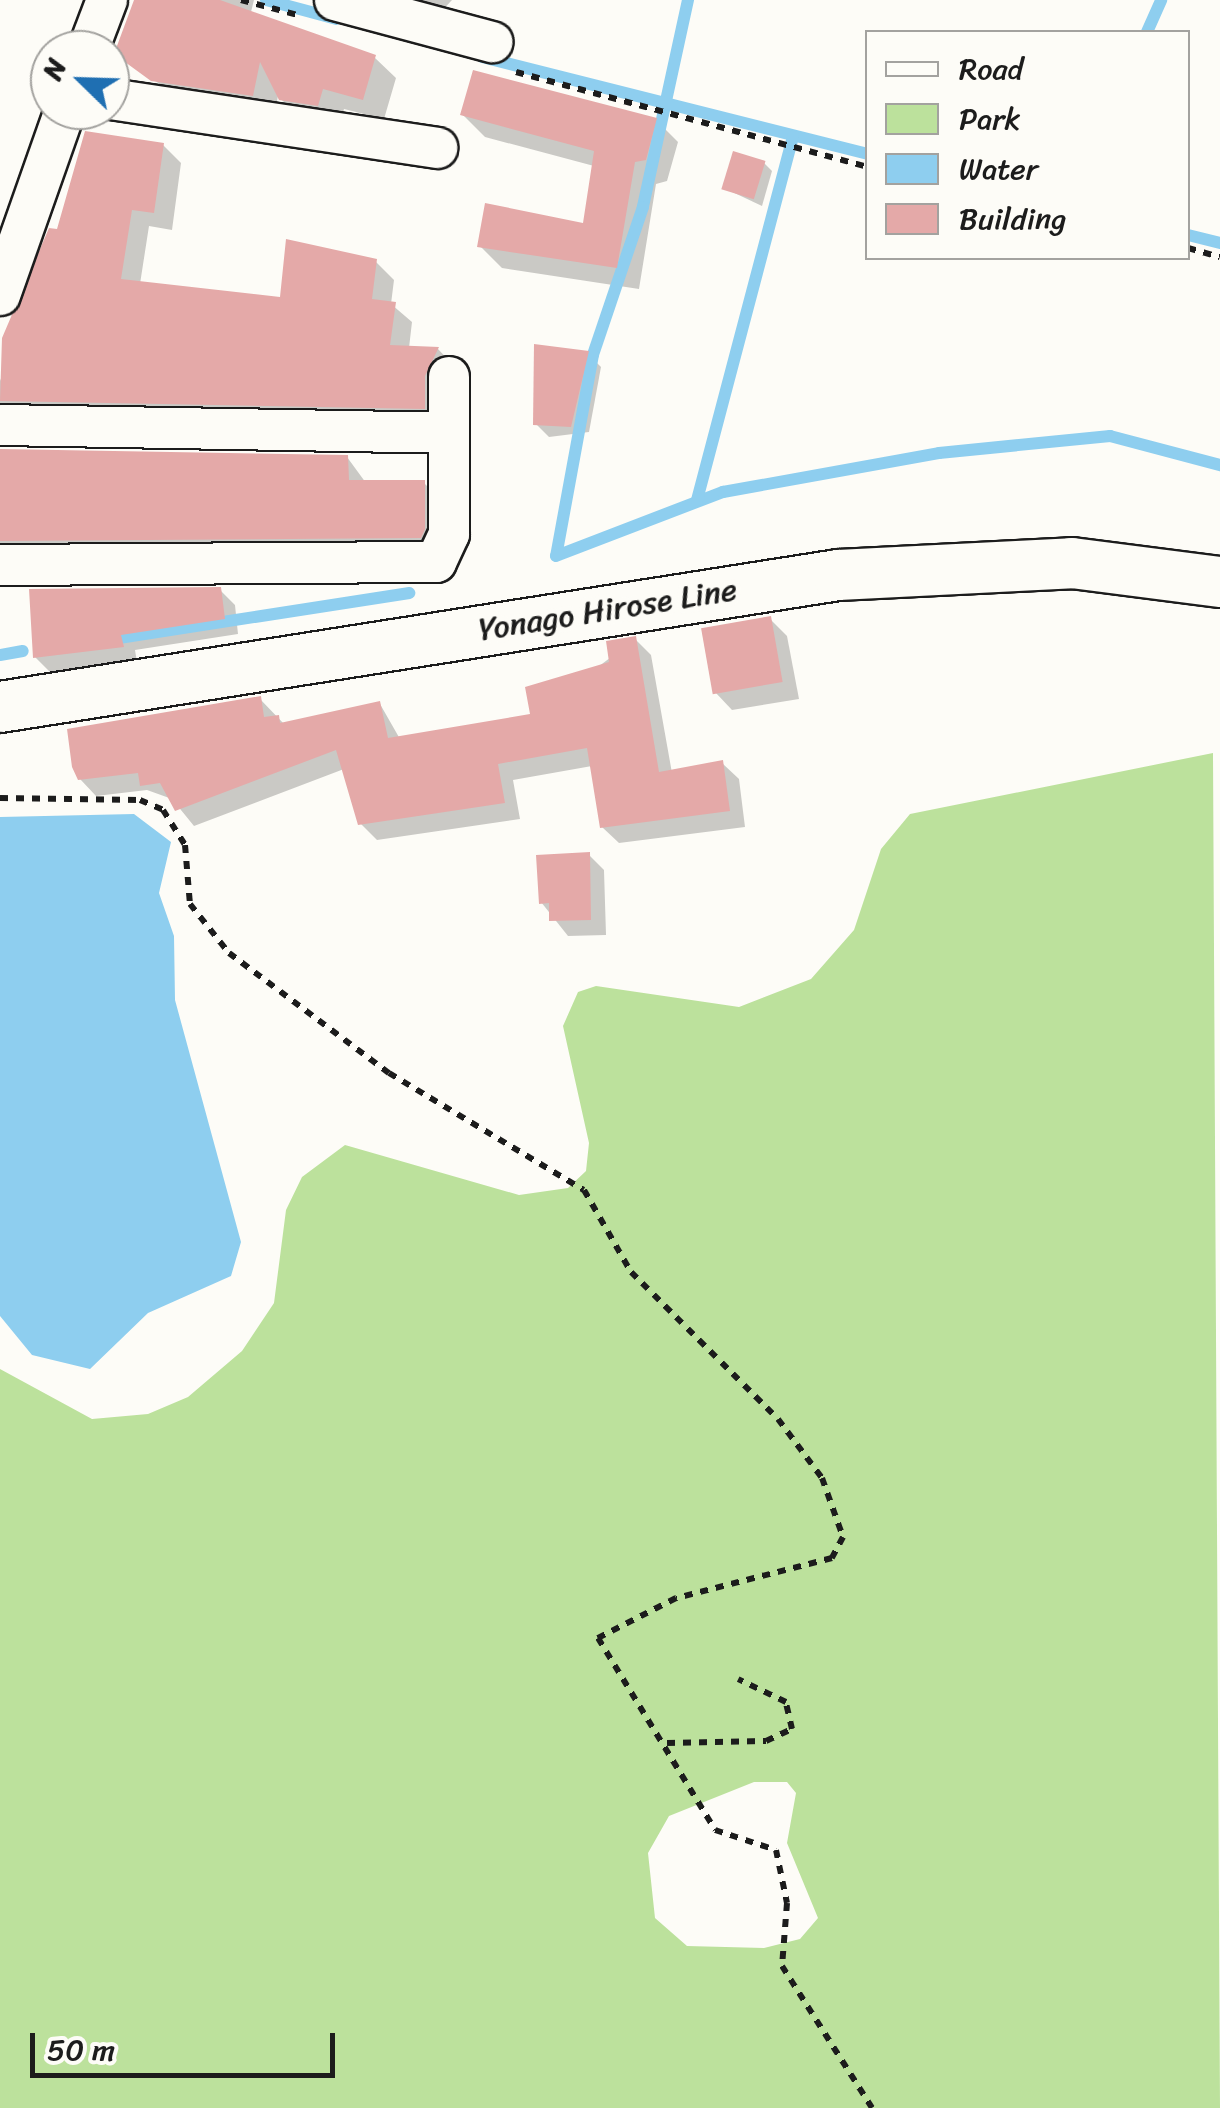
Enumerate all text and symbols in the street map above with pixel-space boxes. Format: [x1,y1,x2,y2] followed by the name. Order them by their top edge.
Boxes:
[30,30,130,130] north arrow
[865,30,1190,260] legend
[959,42,1023,96] text: Road
[27,50,80,87] text: N
[959,92,1021,146] text: Park
[959,142,1038,196] text: Water
[959,192,1066,246] text: Building
[476,571,740,649] street label: Yonago Hirose Line
[35,2013,340,2075] scale bar
[47,2023,115,2077] text: 50 m

